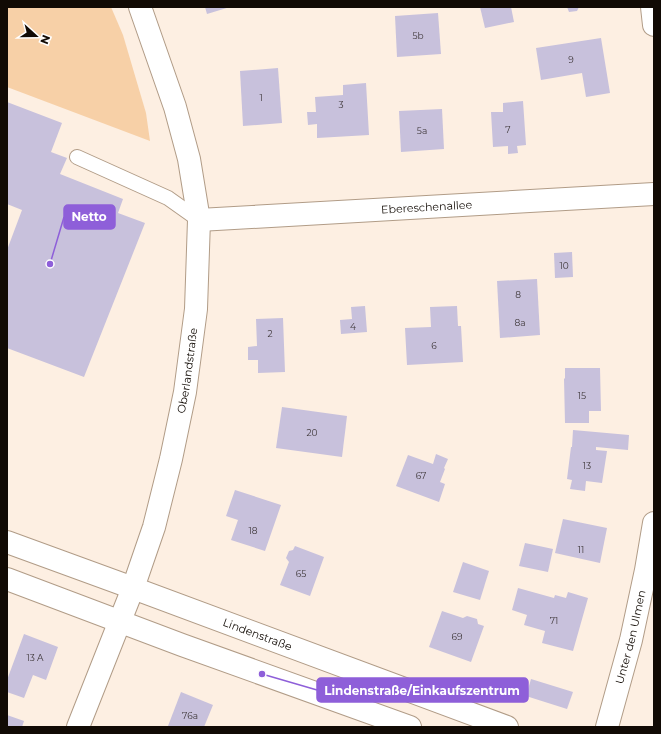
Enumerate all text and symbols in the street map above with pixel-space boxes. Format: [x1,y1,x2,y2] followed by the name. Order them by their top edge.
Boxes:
[16,16,56,56] north arrow
[412,30,424,41] house number: 5b
[37,33,53,46] text: N
[568,54,574,65] house number: 9
[259,92,263,103] house number: 1
[338,99,344,110] house number: 3
[505,124,511,135] house number: 7
[417,125,427,136] house number: 5a
[381,197,473,217] street label: Ebereschenallee
[64,205,115,229] callout: Netto
[71,209,107,224] text: Netto
[559,260,569,271] house number: 10
[515,289,521,300] house number: 8
[514,317,526,328] house number: 8a
[350,321,356,332] house number: 4
[174,327,200,415] street label: Oberlandstraße
[267,328,273,339] house number: 2
[431,340,437,351] house number: 6
[578,390,586,401] house number: 15
[306,427,318,438] house number: 20
[583,460,591,471] house number: 13
[416,470,426,481] house number: 67
[249,525,258,536] house number: 18
[578,544,584,555] house number: 11
[296,568,306,579] house number: 65
[612,589,649,686] street label: Unter den Ulmen
[221,615,294,654] street label: Lindenstraße
[550,615,558,626] house number: 71
[452,631,463,642] house number: 69
[26,652,44,663] house number: 13 A
[317,678,528,702] callout: Lindenstraße/Einkaufszentrum
[324,683,520,698] text: Lindenstraße/Einkaufszentrum
[182,710,198,721] house number: 76a

